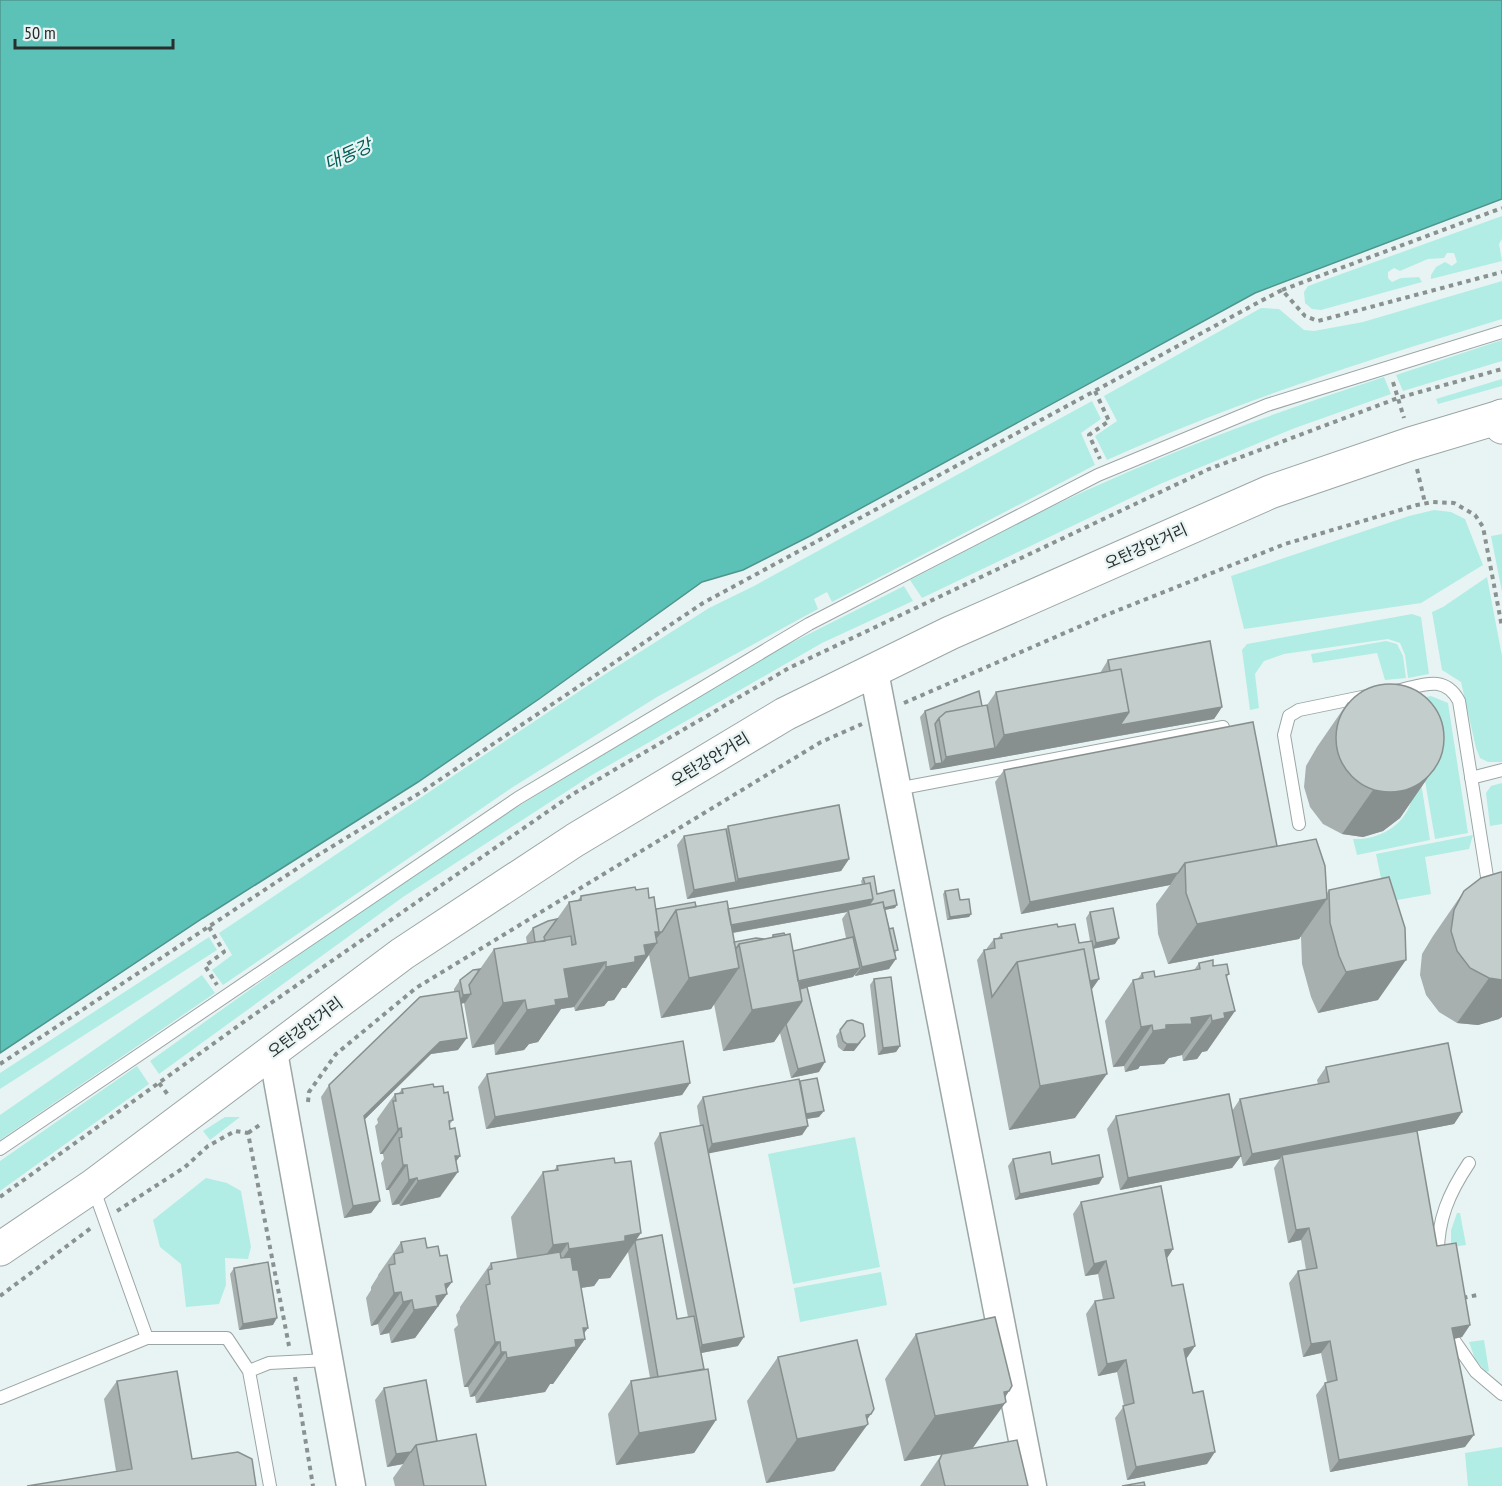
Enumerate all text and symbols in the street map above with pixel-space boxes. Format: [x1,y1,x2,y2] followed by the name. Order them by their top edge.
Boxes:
[15,12,172,50] scale bar
[24,21,56,44] text: 50 m
[320,133,377,175] water label: 대동강
[1102,519,1190,573] street label: 오탄강안거리
[667,728,753,790] street label: 오탄강안거리
[264,992,346,1062] street label: 오탄강안거리

